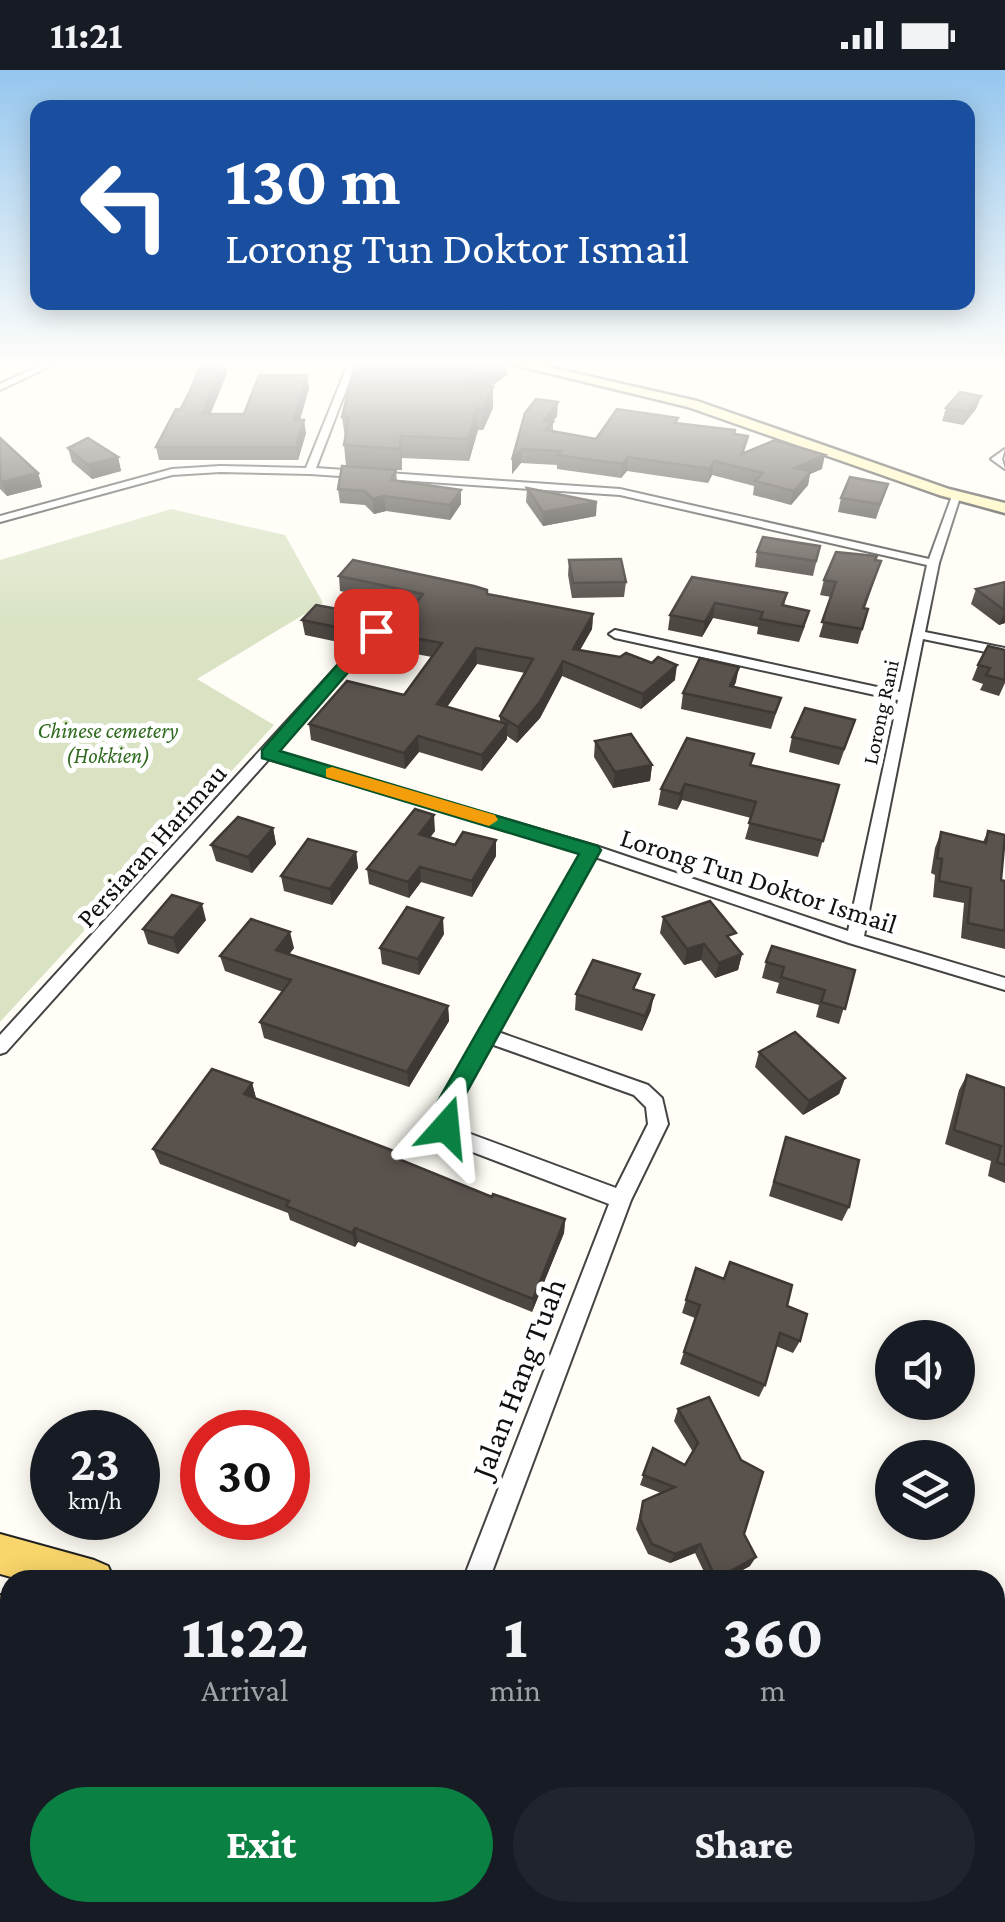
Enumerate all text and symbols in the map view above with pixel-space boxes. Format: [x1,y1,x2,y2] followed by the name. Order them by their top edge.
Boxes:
[50,14,123,56] text: 11:21
[60,140,190,270] icon: left
[225,141,401,219] text: 130 m
[225,223,689,273] text: Lorong Tun Doktor Ismail
[334,589,419,674] pin
[349,604,404,659] icon: arrive
[857,657,904,767] street label: Lorong Rani
[38,718,178,769] park label: Chinese cemetery (Hokkien)
[70,757,233,933] street label: Persiaran Harimau
[617,821,901,940] street label: Lorong Tun Doktor Ismail
[394,1075,498,1179] position arrow
[462,1273,573,1486] street label: Jalan Hang Tuah
[875,1320,975,1540] map controls
[875,1320,975,1420] button: sound
[180,1410,310,1540] speed limit sign: 30
[70,1435,120,1491] text: 23
[875,1440,975,1540] button: layers
[68,1487,122,1514] text: km/h
[182,1603,308,1670] text: 11:22
[504,1603,527,1670] text: 1
[723,1603,823,1670] text: 360
[201,1672,288,1708] text: Arrival
[490,1672,541,1708] text: min
[760,1672,786,1708] text: m
[30,1787,493,1902] button: Exit
[513,1787,975,1902] button: Share

